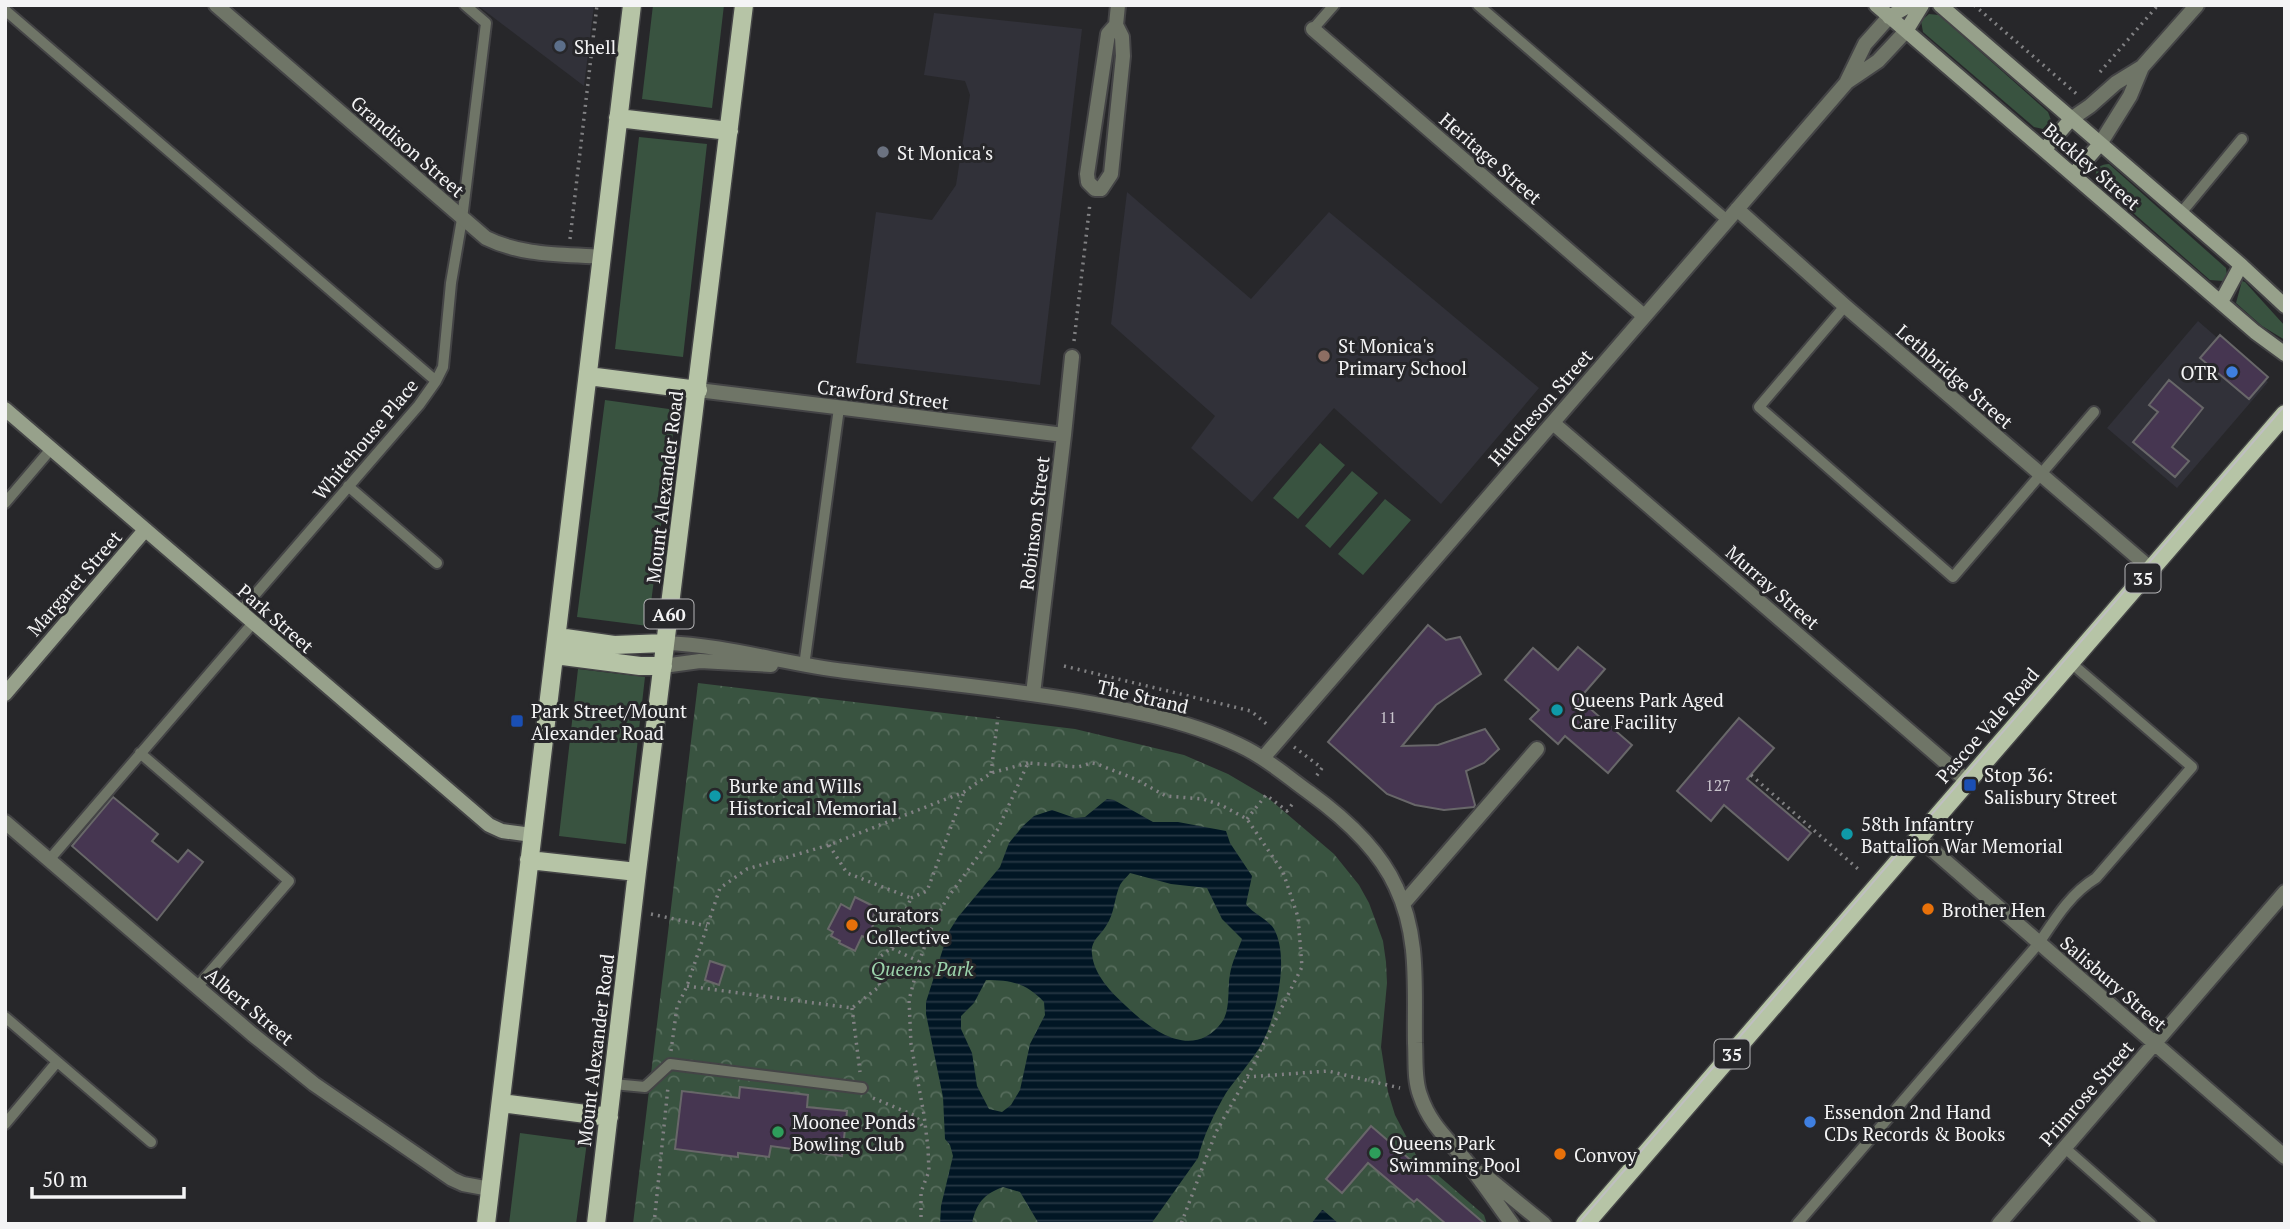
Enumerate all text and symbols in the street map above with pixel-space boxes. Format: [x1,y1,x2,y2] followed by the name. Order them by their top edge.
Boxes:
[574,34,616,59] place label: Shell
[552,38,568,54] marker: Shell
[346,90,470,202] street label: Grandison Street
[1435,107,1547,209] street label: Heritage Street
[2038,117,2146,215] street label: Buckley Street
[897,140,993,165] place label: St Monica's
[875,144,891,160] marker: St Monica's
[1891,318,2019,434] street label: Lethbridge Street
[1338,333,1467,380] place label: St Monica's Primary School
[1482,343,1598,471] street label: Hutcheson Street
[1316,348,1332,364] marker: St Monica's Primary School
[2181,360,2218,385] place label: OTR
[2224,364,2240,380] marker: OTR
[307,373,423,505] street label: Whitehouse Place
[816,374,950,414] street label: Crawford Street
[640,389,688,585] street label: Mount Alexander Road
[1013,455,1055,591] street label: Robinson Street
[21,525,127,641] street label: Margaret Street
[1721,539,1825,635] street label: Murray Street
[2126,564,2160,592] road number: 35
[233,578,319,658] street label: Park Street
[644,600,694,628] road number: A60
[1930,662,2044,788] street label: Pascoe Vale Road
[1095,673,1192,719] street label: The Strand
[1571,687,1724,734] place label: Queens Park Aged Care Facility
[531,698,687,745] place label: Park Street/Mount Alexander Road
[1549,702,1565,718] marker: Queens Park Aged Care Facility
[1379,706,1397,728] house number: 11
[509,713,525,729] marker: Park Street/Mount Alexander Road
[1984,762,2117,809] place label: Stop 36: Salisbury Street
[729,773,897,820] place label: Burke and Wills Historical Memorial
[1705,774,1731,796] house number: 127
[1962,777,1978,793] marker: Stop 36: Salisbury Street
[707,788,723,804] marker: Burke and Wills Historical Memorial
[1861,811,2063,858] place label: 58th Infantry Battalion War Memorial
[1839,826,1855,842] marker: 58th Infantry Battalion War Memorial
[1942,897,2046,922] place label: Brother Hen
[1920,901,1936,917] marker: Brother Hen
[866,902,950,949] place label: Curators Collective
[844,917,860,933] marker: Curators Collective
[2056,930,2172,1036] street label: Salisbury Street
[571,952,619,1148] street label: Mount Alexander Road
[871,956,974,981] park label: Queens Park
[200,962,300,1050] street label: Albert Street
[2033,1035,2139,1151] street label: Primrose Street
[1714,1040,1750,1069] road number: 35
[1824,1099,2005,1146] place label: Essendon 2nd Hand CDs Records & Books
[792,1109,916,1156] place label: Moonee Ponds Bowling Club
[1802,1114,1818,1130] marker: Essendon 2nd Hand CDs Records & Books
[770,1124,786,1140] marker: Moonee Ponds Bowling Club
[1389,1130,1521,1177] place label: Queens Park Swimming Pool
[1574,1142,1637,1167] place label: Convoy
[1367,1145,1383,1161] marker: Queens Park Swimming Pool
[1552,1146,1568,1162] marker: Convoy
[32,1156,184,1200] scale bar
[42,1165,88,1193] text: 50 m

